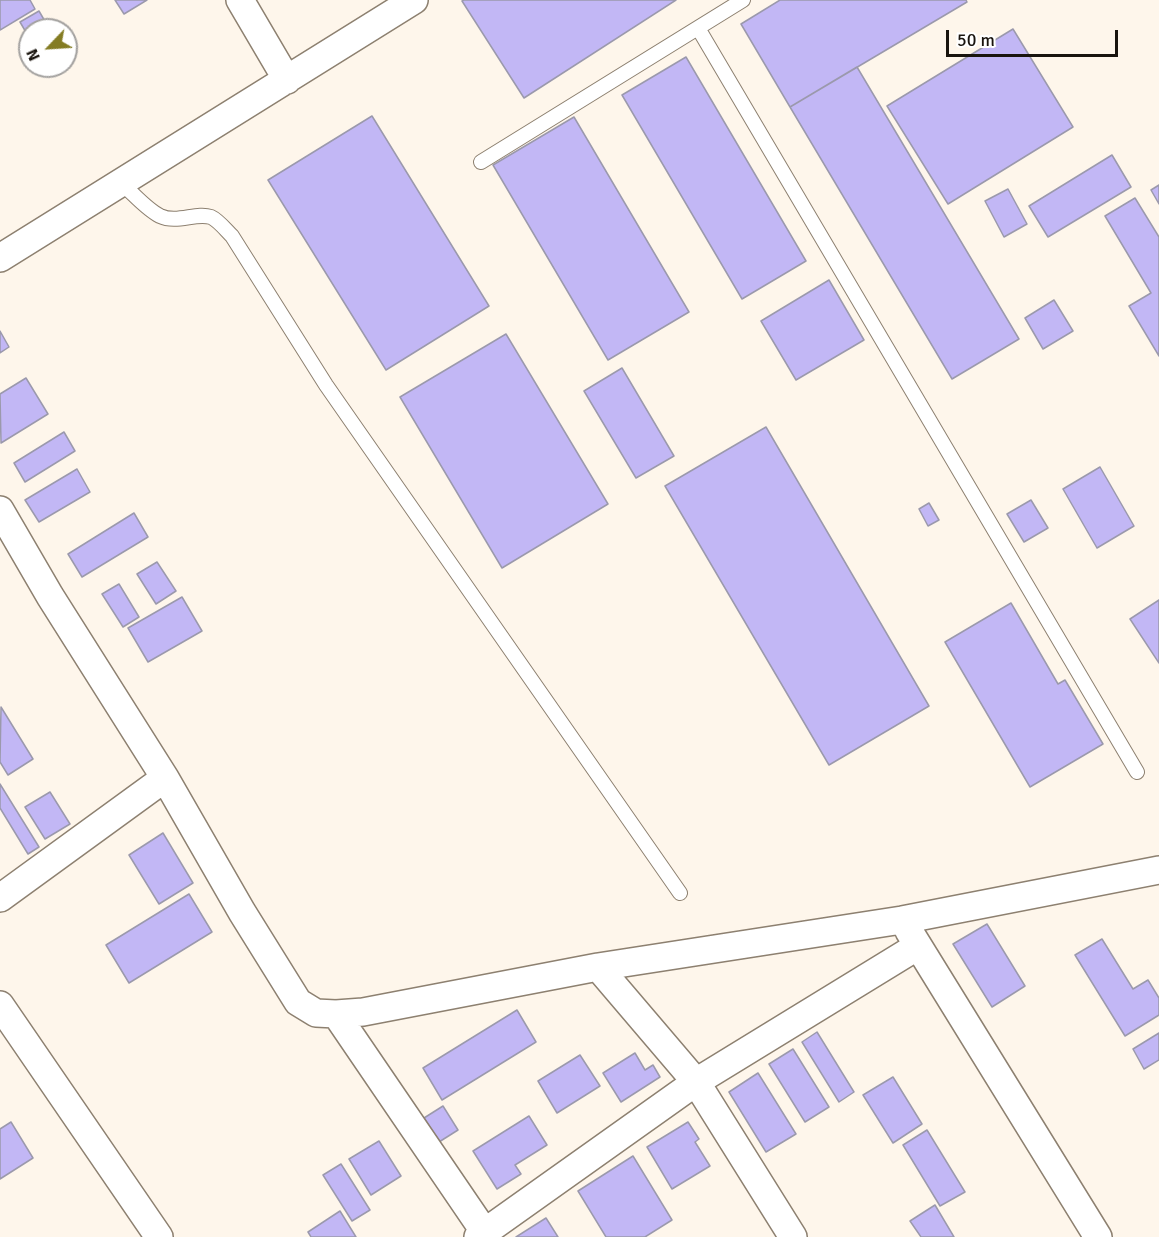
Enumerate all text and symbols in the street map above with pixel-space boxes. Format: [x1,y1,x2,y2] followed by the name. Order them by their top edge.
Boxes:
[18,18,78,78] north arrow
[949,18,1122,56] scale bar
[957,29,995,51] text: 50 m
[22,45,45,64] text: N

